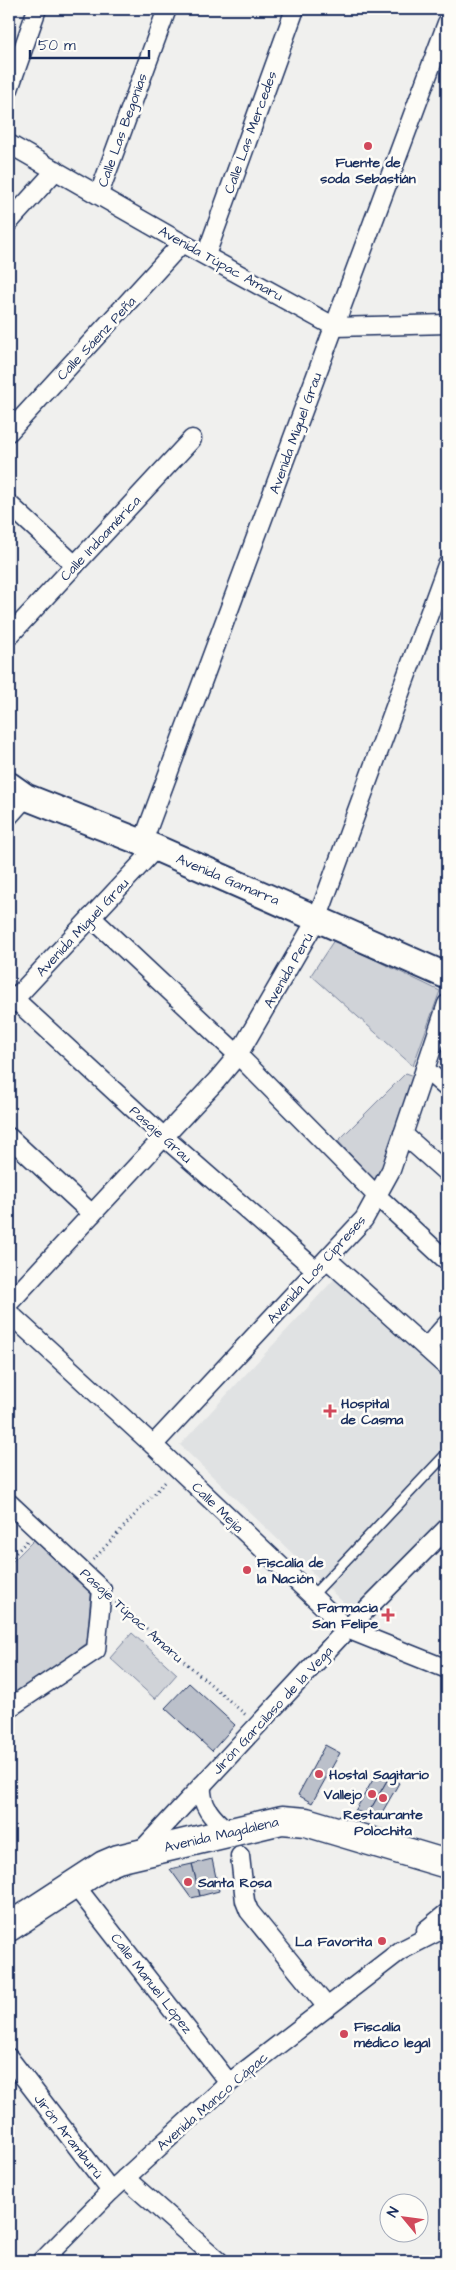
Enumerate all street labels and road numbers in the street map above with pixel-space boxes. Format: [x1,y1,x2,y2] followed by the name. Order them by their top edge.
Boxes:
[219,68,282,196] street label: Calle Las Mercedes
[93,71,153,190] street label: Calle Las Begonias
[154,221,287,307] street label: Avenida Túpac Amaru
[52,292,141,385] street label: Calle Sáenz Peña
[265,370,327,497] street label: Avenida Miguel Grau
[56,492,146,586] street label: Calle Indoamérica
[173,849,282,911] street label: Avenida Gamarra
[32,874,134,981] street label: Avenida Miguel Grau
[259,929,319,1012] street label: Avenida Perú
[125,1101,196,1168] street label: Pasaje Grau
[263,1211,371,1328] street label: Avenida Los Cipreses
[187,1478,248,1538] street label: Calle Mejía
[75,1564,187,1668] street label: Pasaje Túpac Amaru
[208,1642,338,1779] street label: Jirón Garcilaso de la Vega
[162,1812,280,1858] street label: Avenida Magdalena
[106,1929,197,2038] street label: Calle Manuel López
[153,2048,273,2156] street label: Avenida Manco Cápac
[29,2090,108,2183] street label: Jirón Aramburú

